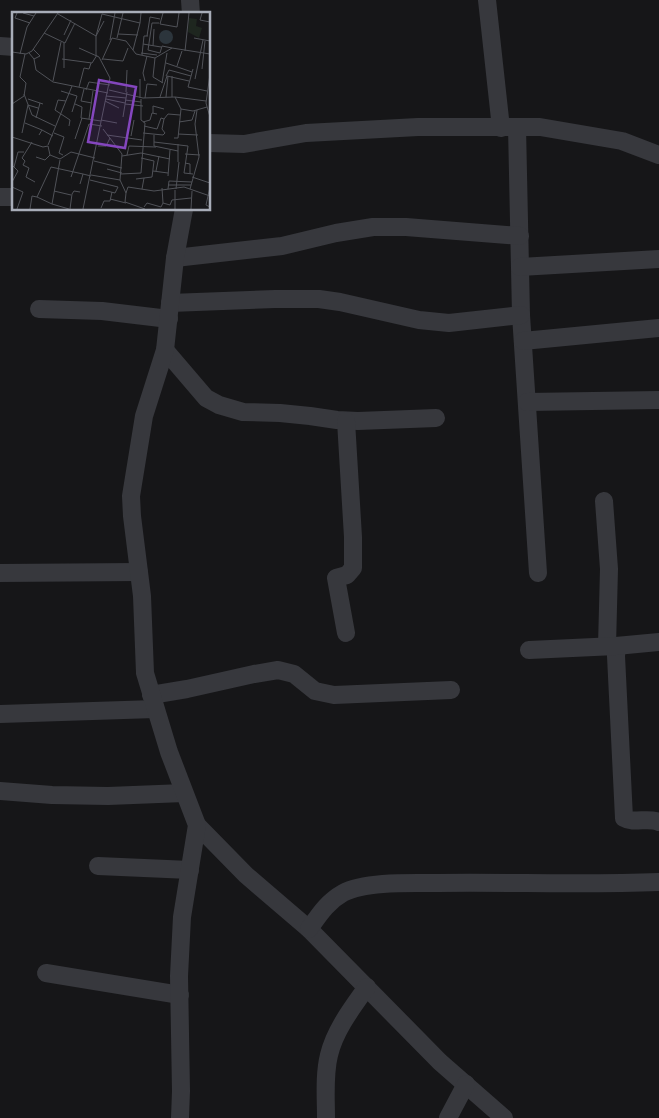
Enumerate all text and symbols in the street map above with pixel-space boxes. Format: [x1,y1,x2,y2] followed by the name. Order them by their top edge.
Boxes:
[12,12,210,210] inset map

